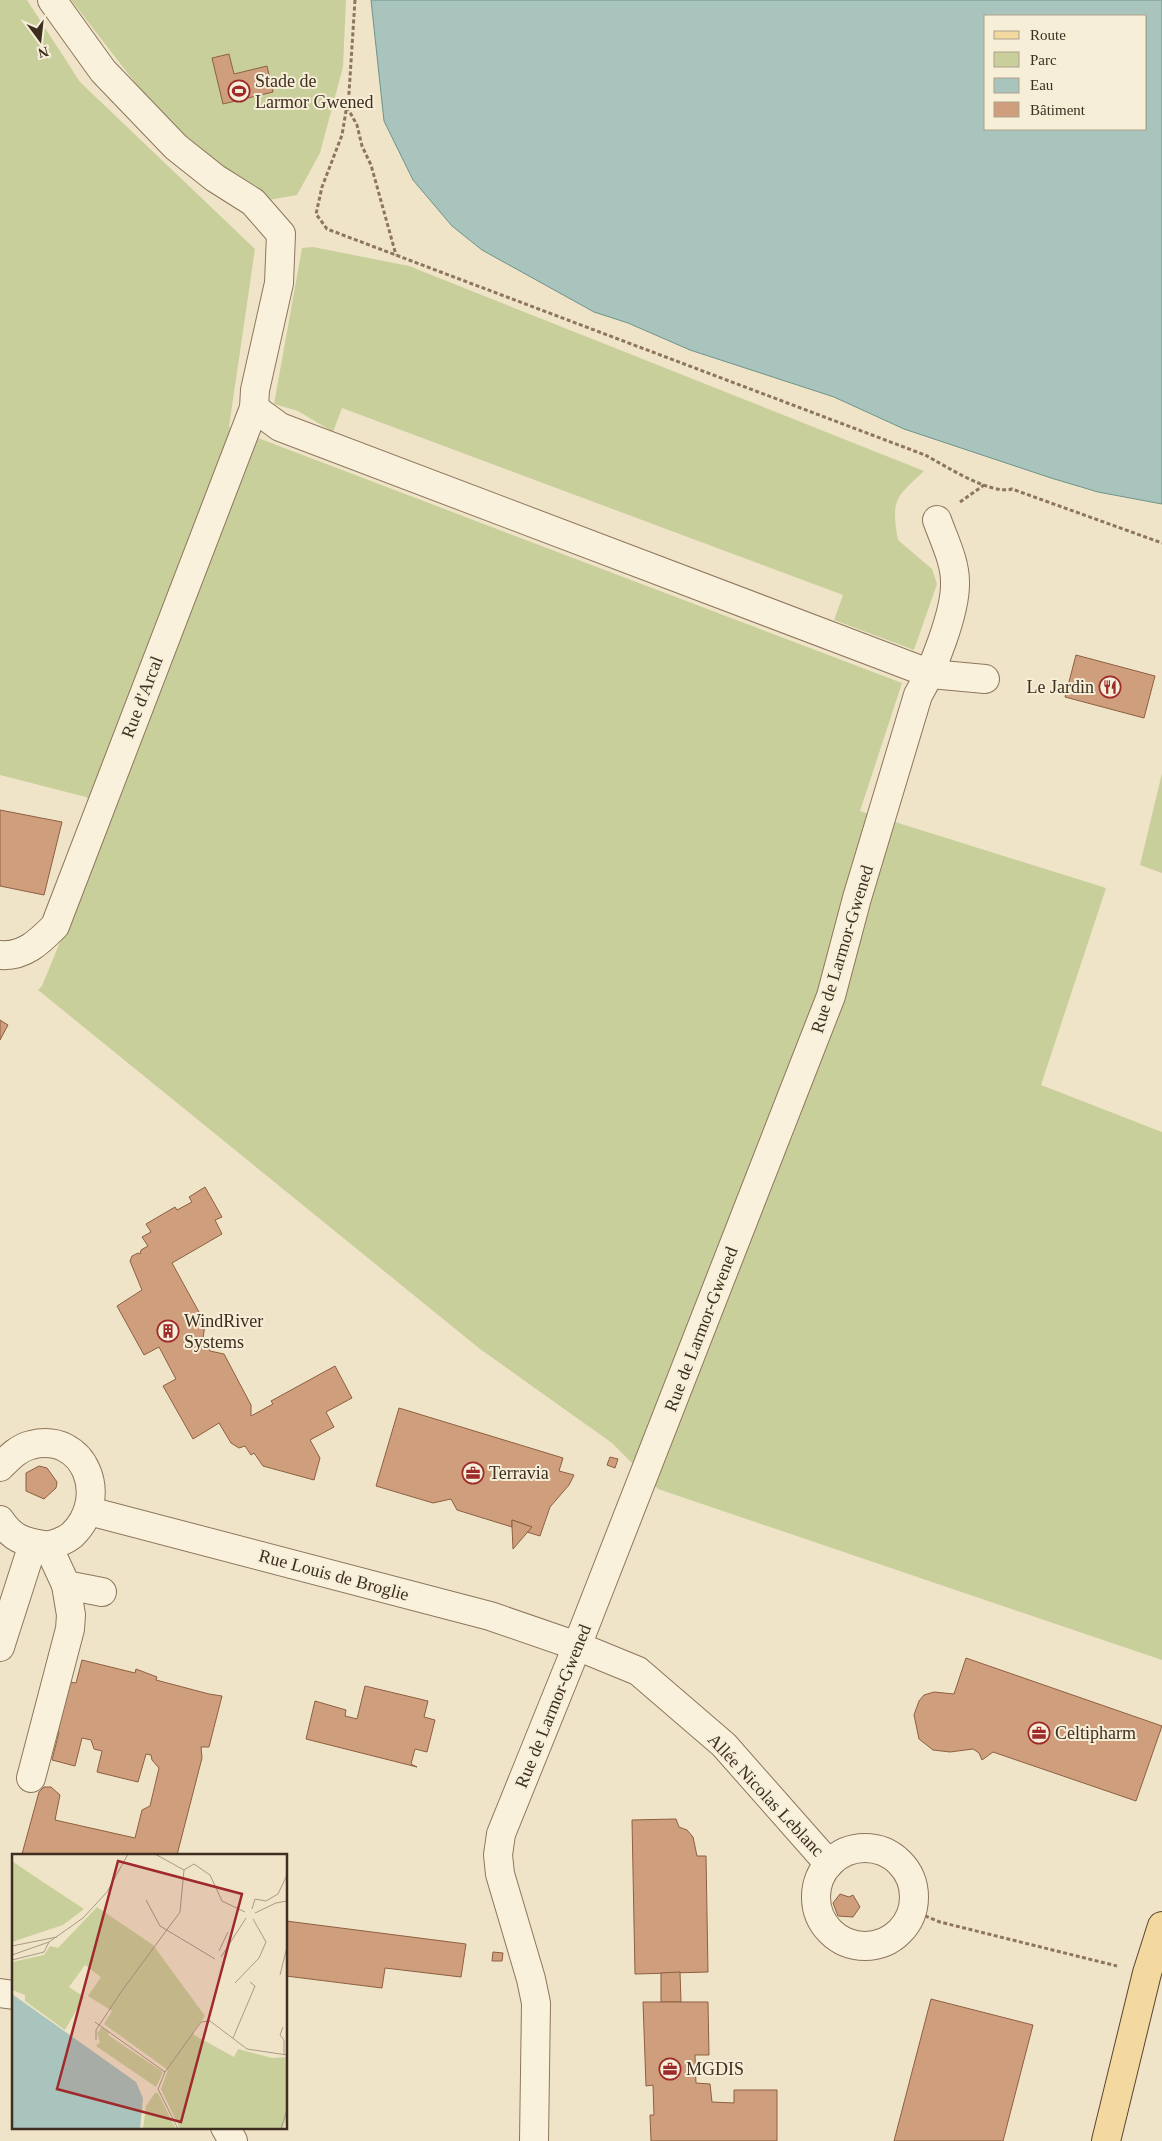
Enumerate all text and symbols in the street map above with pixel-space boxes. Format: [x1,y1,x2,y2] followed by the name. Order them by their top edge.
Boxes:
[15,15,65,65] north arrow
[984,15,1147,130] legend
[1030,27,1066,43] text: Route
[36,44,50,61] text: N
[1030,52,1057,68] text: Parc
[255,71,373,112] place label: Stade de Larmor Gwened
[1030,77,1054,93] text: Eau
[227,79,251,103] sports icon: Stade de Larmor Gwened
[1030,102,1086,118] text: Bâtiment
[117,653,167,741] street label: Rue d'Arcal
[1098,675,1122,699] restaurant icon: Le Jardin
[1027,677,1094,697] place label: Le Jardin
[807,863,877,1035] street label: Rue de Larmor-Gwened
[660,1244,742,1414] street label: Rue de Larmor-Gwened
[184,1311,263,1352] place label: WindRiver Systems
[156,1319,180,1343] building icon: WindRiver Systems
[461,1461,485,1485] office icon: Terravia
[489,1463,549,1483] place label: Terravia
[257,1545,411,1605] street label: Rue Louis de Broglie
[511,1621,595,1791] street label: Rue de Larmor-Gwened
[1027,1721,1051,1745] office icon: Celtipharm
[1055,1723,1136,1743] place label: Celtipharm
[704,1729,828,1861] street label: Allée Nicolas Leblanc
[12,1854,288,2128] inset map
[658,2057,682,2081] office icon: MGDIS
[686,2059,744,2079] place label: MGDIS

